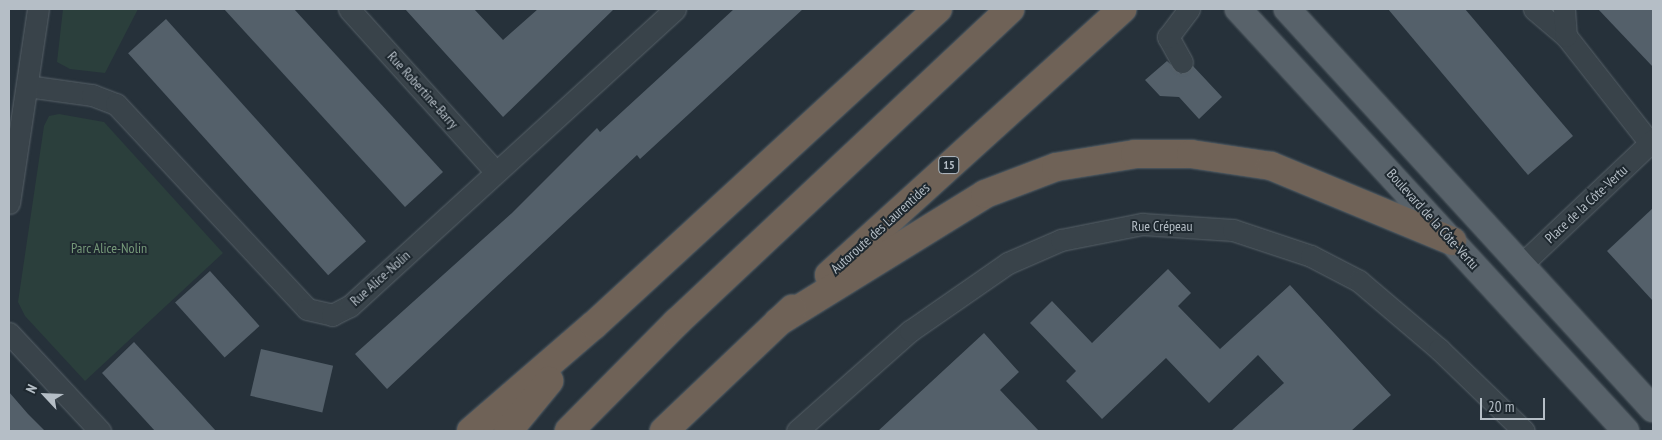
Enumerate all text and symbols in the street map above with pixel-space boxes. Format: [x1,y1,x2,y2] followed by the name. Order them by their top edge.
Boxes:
[384,48,462,132] street label: Rue Robertine-Barry
[938,156,960,174] road number: 15
[1541,162,1631,246] street label: Place de la Côte-Vertu
[1384,165,1482,273] street label: Boulevard de la Côte-Vertu
[827,179,933,277] street label: Autoroute des Laurentides
[1132,218,1192,234] street label: Rue Crépeau
[71,240,147,256] park label: Parc Alice-Nolin
[346,247,414,309] street label: Rue Alice-Nolin
[20,370,70,420] north arrow
[22,381,41,396] text: N
[1482,388,1547,420] scale bar
[1488,397,1514,416] text: 20 m

